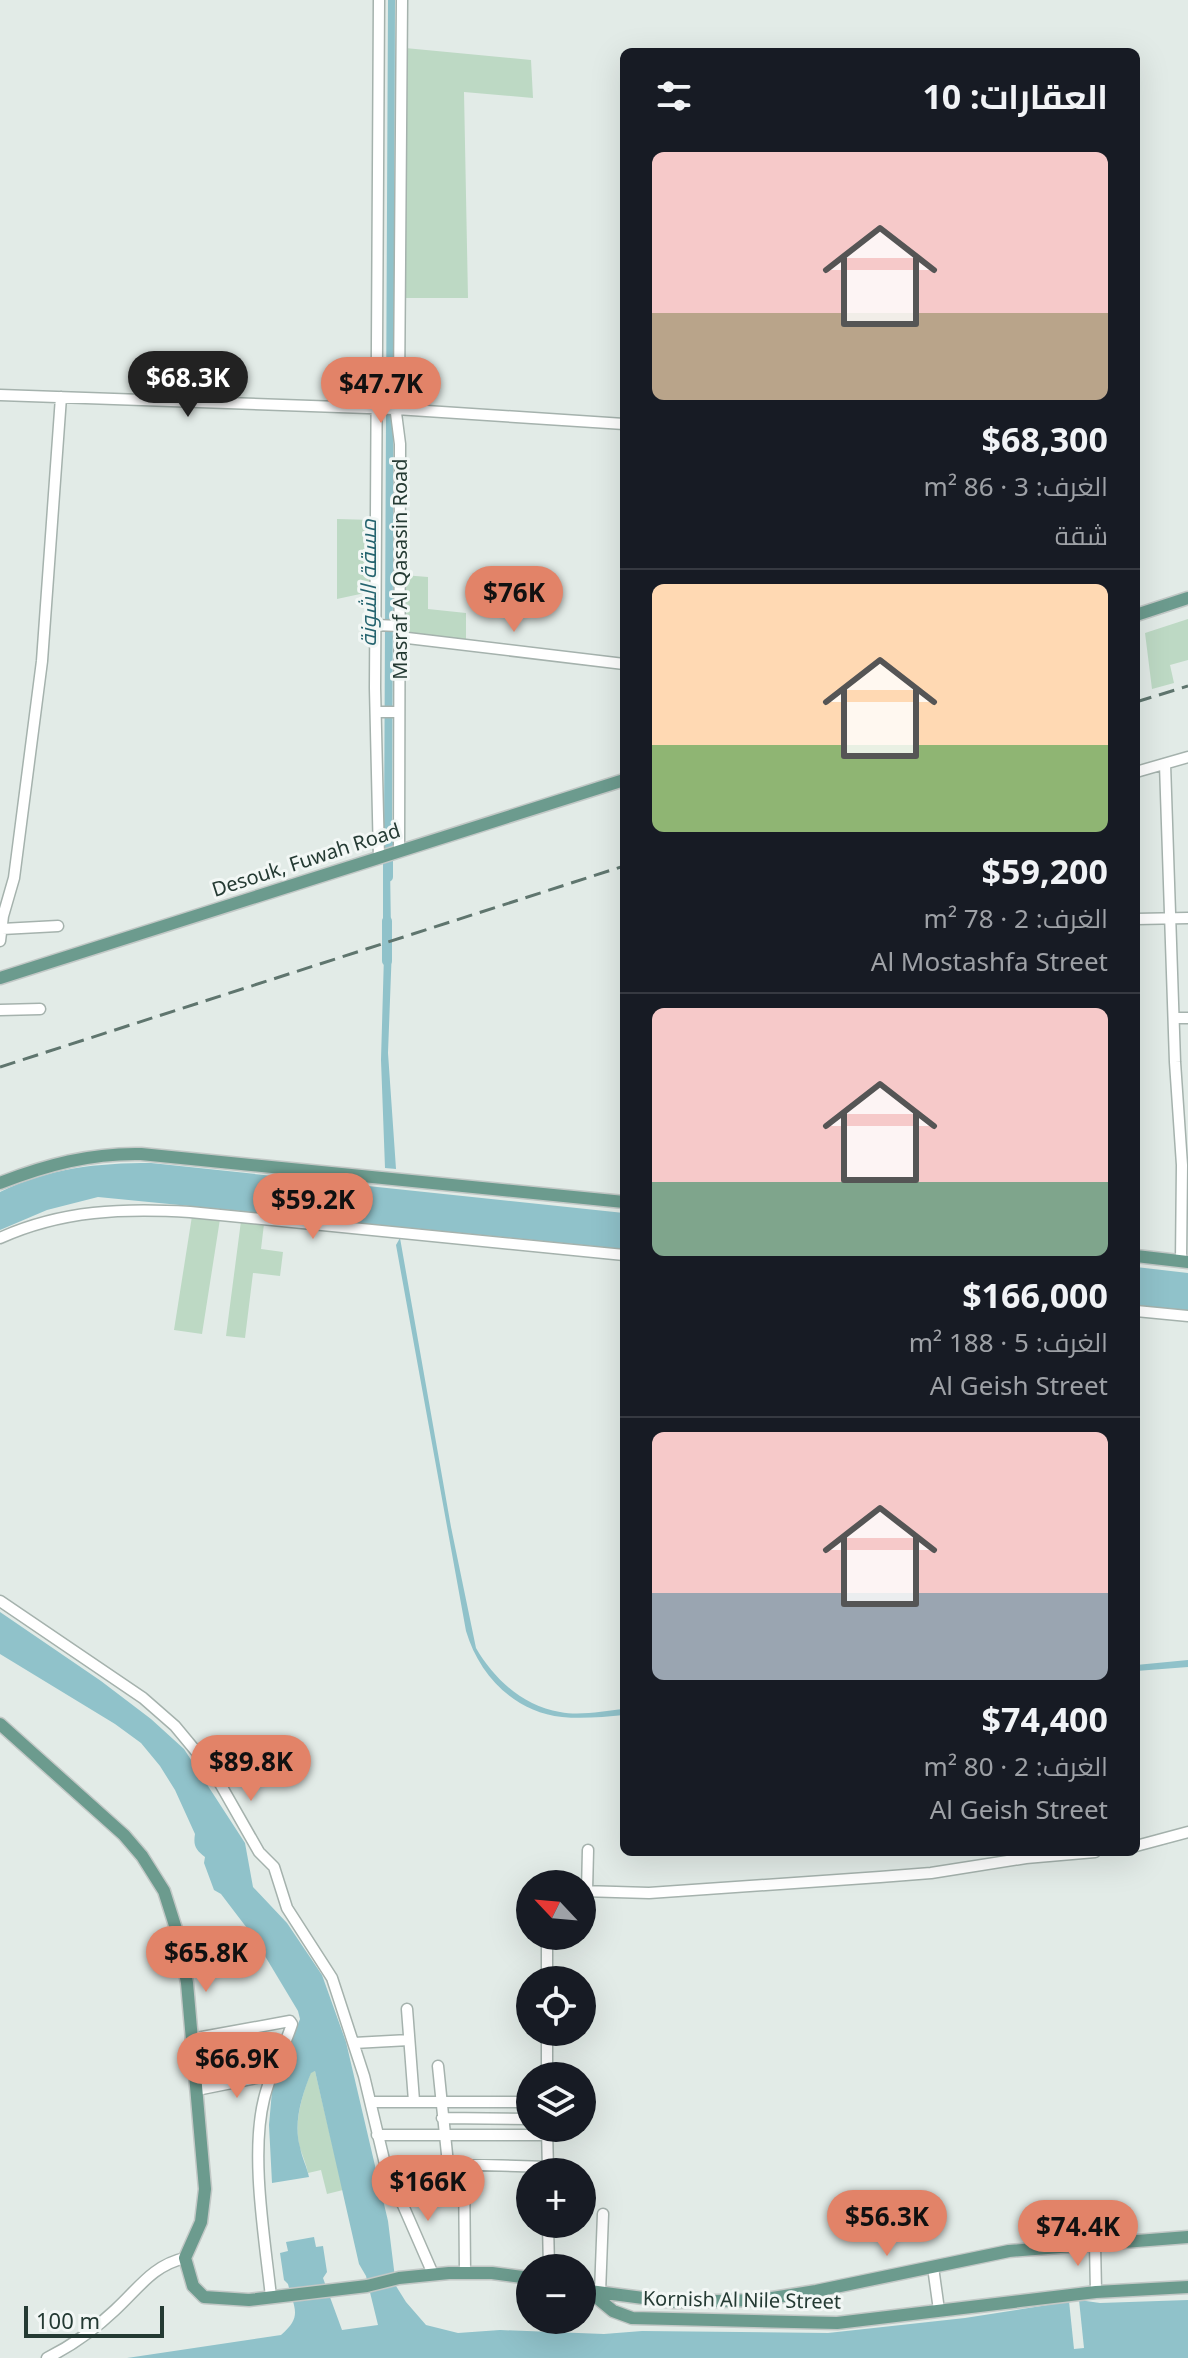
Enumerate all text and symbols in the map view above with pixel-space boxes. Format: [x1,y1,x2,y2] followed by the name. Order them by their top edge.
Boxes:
[922,73,1108,119] text: العقارات: 10
[652,74,696,118] icon: filters
[808,204,952,348] icon: home
[123,351,253,419] pin: $68.3K
[316,357,446,425] pin: $47.7K
[146,359,230,395] text: $68.3K
[339,365,423,401] text: $47.7K
[982,416,1108,462] text: $68,300
[386,458,413,680] street label: Masraf Al Qasasin Road
[924,468,1108,504] text: الغرف: 3 · 86 m²
[1055,517,1108,553] text: شقة
[352,518,382,647] water label: مسقة الشونة
[467,566,561,634] pin: $76K
[483,574,545,610] text: $76K
[808,636,952,780] icon: home
[208,816,403,903] street label: Desouk, Fuwah Road
[982,848,1108,894] text: $59,200
[924,900,1108,936] text: الغرف: 2 · 78 m²
[871,943,1108,979] text: Al Mostashfa Street
[808,1060,952,1204] icon: home
[248,1173,378,1241] pin: $59.2K
[271,1181,355,1217] text: $59.2K
[962,1272,1108,1318] text: $166,000
[909,1324,1108,1360] text: الغرف: 5 · 188 m²
[930,1367,1108,1403] text: Al Geish Street
[808,1484,952,1628] icon: home
[982,1696,1108,1742] text: $74,400
[186,1735,316,1803] pin: $89.8K
[209,1743,293,1779] text: $89.8K
[924,1748,1108,1784] text: الغرف: 2 · 80 m²
[930,1791,1108,1827] text: Al Geish Street
[516,1870,596,1950] north arrow
[516,1870,596,2334] map controls
[141,1926,271,1994] pin: $65.8K
[164,1934,248,1970] text: $65.8K
[516,1966,596,2046] button: locate
[172,2032,302,2100] pin: $66.9K
[195,2040,279,2076] text: $66.9K
[516,2062,596,2142] button: layers
[372,2155,484,2223] pin: $166K
[516,2158,596,2238] button: +
[390,2163,466,2199] text: $166K
[822,2190,952,2258] pin: $56.3K
[845,2198,929,2234] text: $56.3K
[1013,2200,1143,2268] pin: $74.4K
[1036,2208,1120,2244] text: $74.4K
[516,2254,596,2334] button: −
[643,2284,841,2315] street label: Kornish Al Nile Street
[24,2302,164,2338] scale bar
[36,2305,100,2335] text: 100 m

